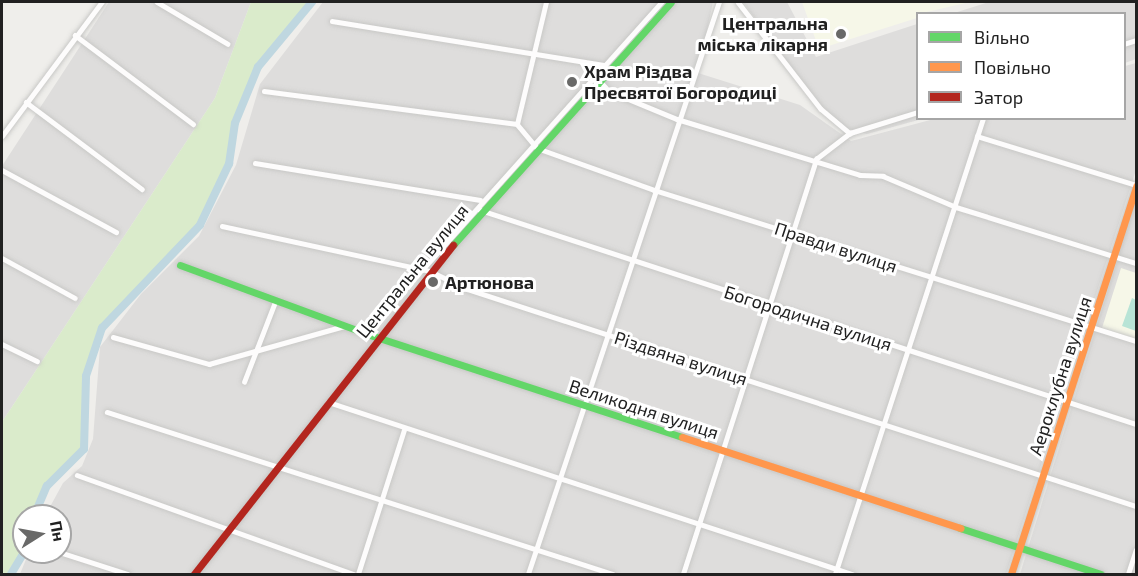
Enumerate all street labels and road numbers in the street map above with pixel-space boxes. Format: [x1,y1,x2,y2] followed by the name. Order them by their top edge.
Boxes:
[351,200,473,342] street label: Центральна вулиця
[772,217,900,277] street label: Правди вулиця
[721,281,895,355] street label: Богородична вулиця
[1024,294,1096,458] street label: Аероклубна вулиця
[612,326,750,390] street label: Різдвяна вулиця
[566,375,722,443] street label: Великодня вулиця

